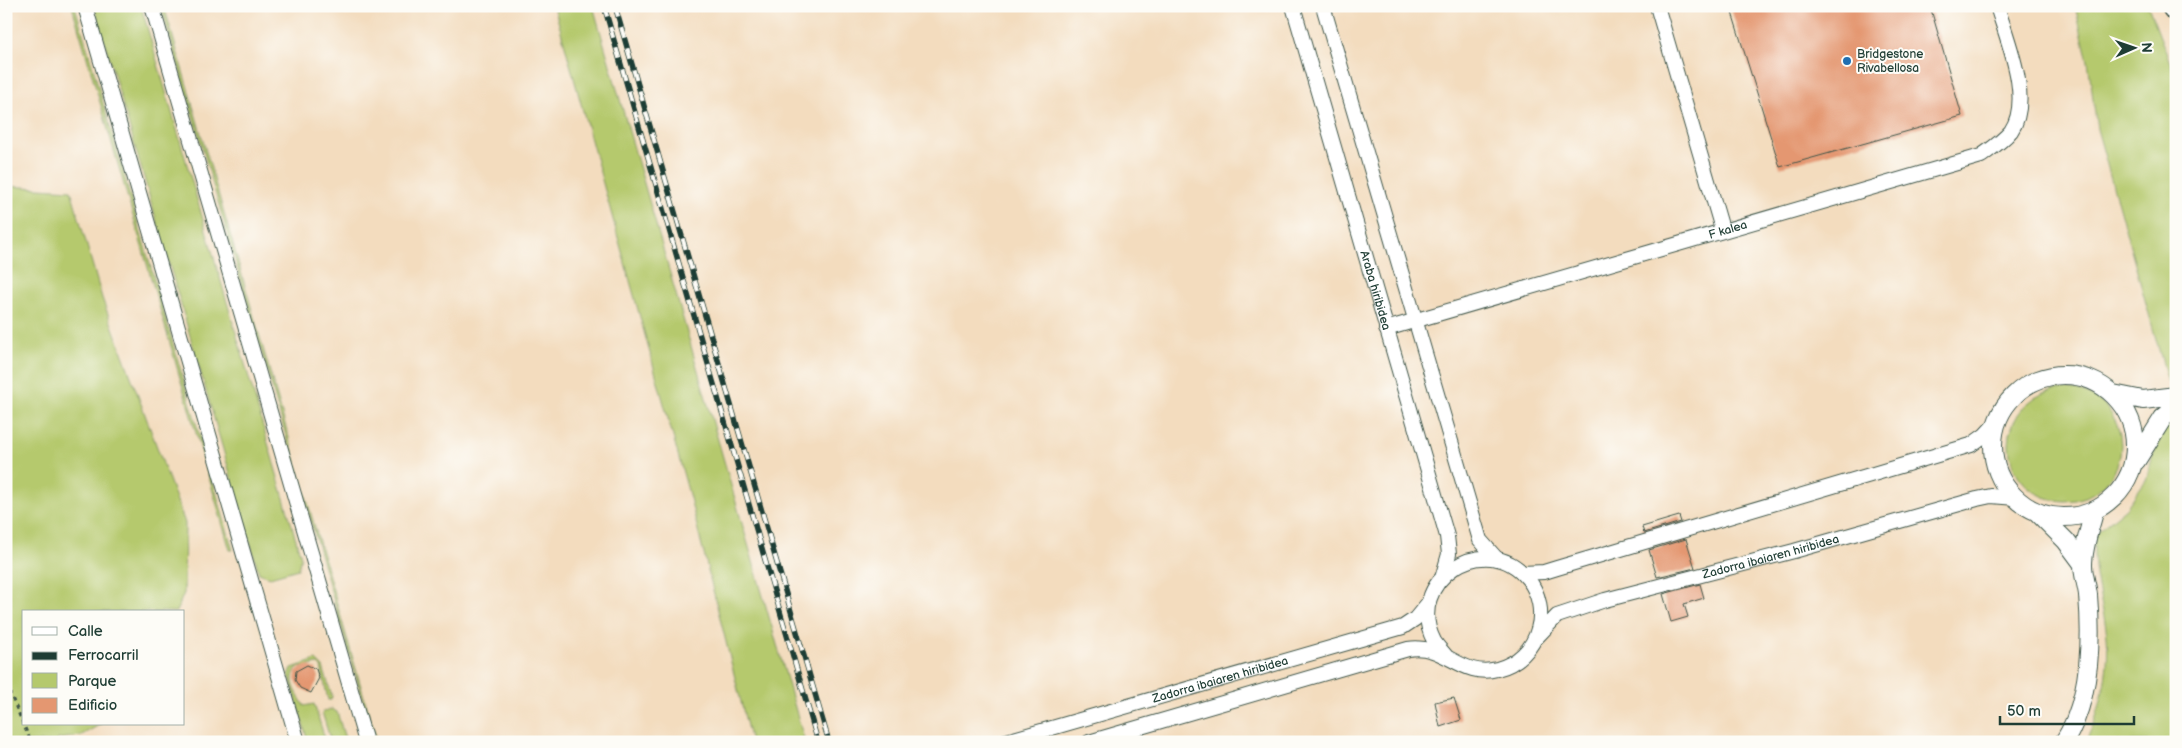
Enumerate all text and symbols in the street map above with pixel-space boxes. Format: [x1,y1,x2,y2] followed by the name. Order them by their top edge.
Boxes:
[2110,22,2160,72] north arrow
[2138,42,2155,53] text: N
[1857,47,1923,76] place label: Bridgestone Rivabellosa
[1841,55,1853,67] marker: Bridgestone Rivabellosa
[1707,217,1749,243] street label: F kalea
[1356,249,1394,332] street label: Araba hiribidea
[1700,532,1841,583] street label: Zadorra ibaiaren hiribidea
[22,610,185,726] legend
[68,622,103,641] text: Calle
[68,646,139,665] text: Ferrocarril
[1150,653,1290,707] street label: Zadorra ibaiaren hiribidea
[68,672,117,691] text: Parque
[2000,693,2133,725] scale bar
[68,696,117,715] text: Edificio
[2007,702,2041,721] text: 50 m

